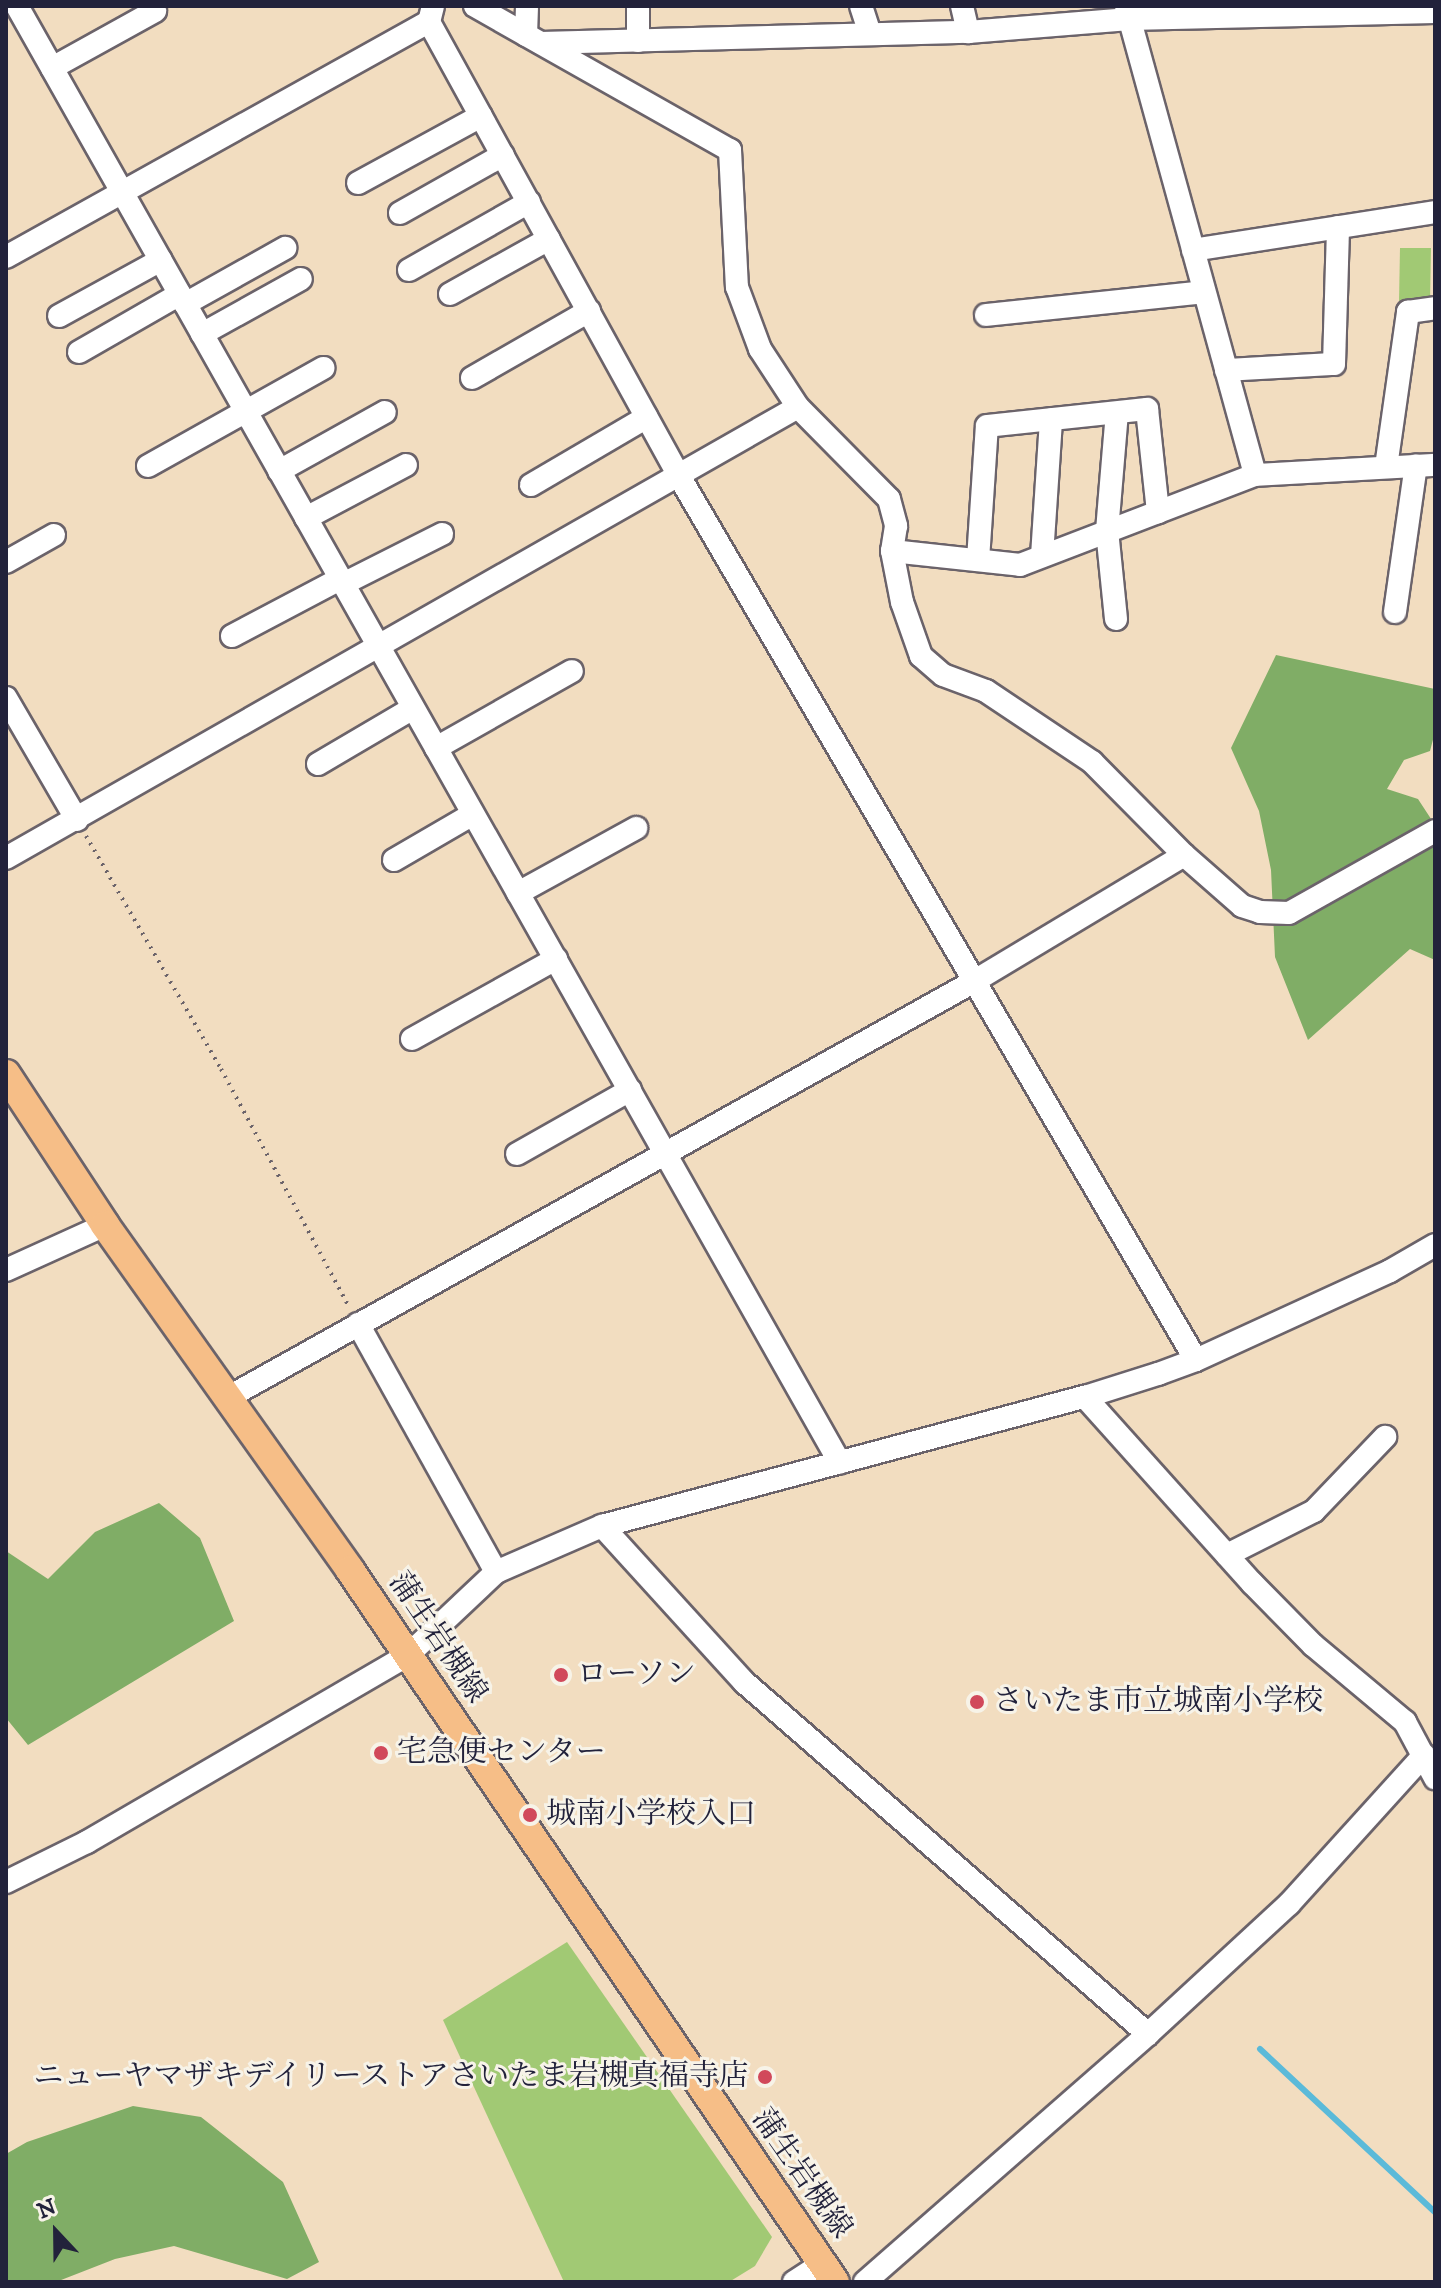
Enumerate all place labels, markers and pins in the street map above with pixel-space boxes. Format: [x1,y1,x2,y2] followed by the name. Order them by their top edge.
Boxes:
[577,1657,697,1693] place label: ローソン
[552,1666,570,1684] marker: ローソン
[993,1684,1323,1720] place label: さいたま市立城南小学校
[968,1693,986,1711] marker: さいたま市立城南小学校
[397,1735,607,1771] place label: 宅急便センター
[372,1744,390,1762] marker: 宅急便センター
[546,1797,756,1833] place label: 城南小学校入口
[521,1806,539,1824] marker: 城南小学校入口
[29,2059,749,2095] place label: ニューヤマザキデイリーストアさいたま岩槻真福寺店
[756,2068,774,2086] marker: ニューヤマザキデイリーストアさいたま岩槻真福寺店

